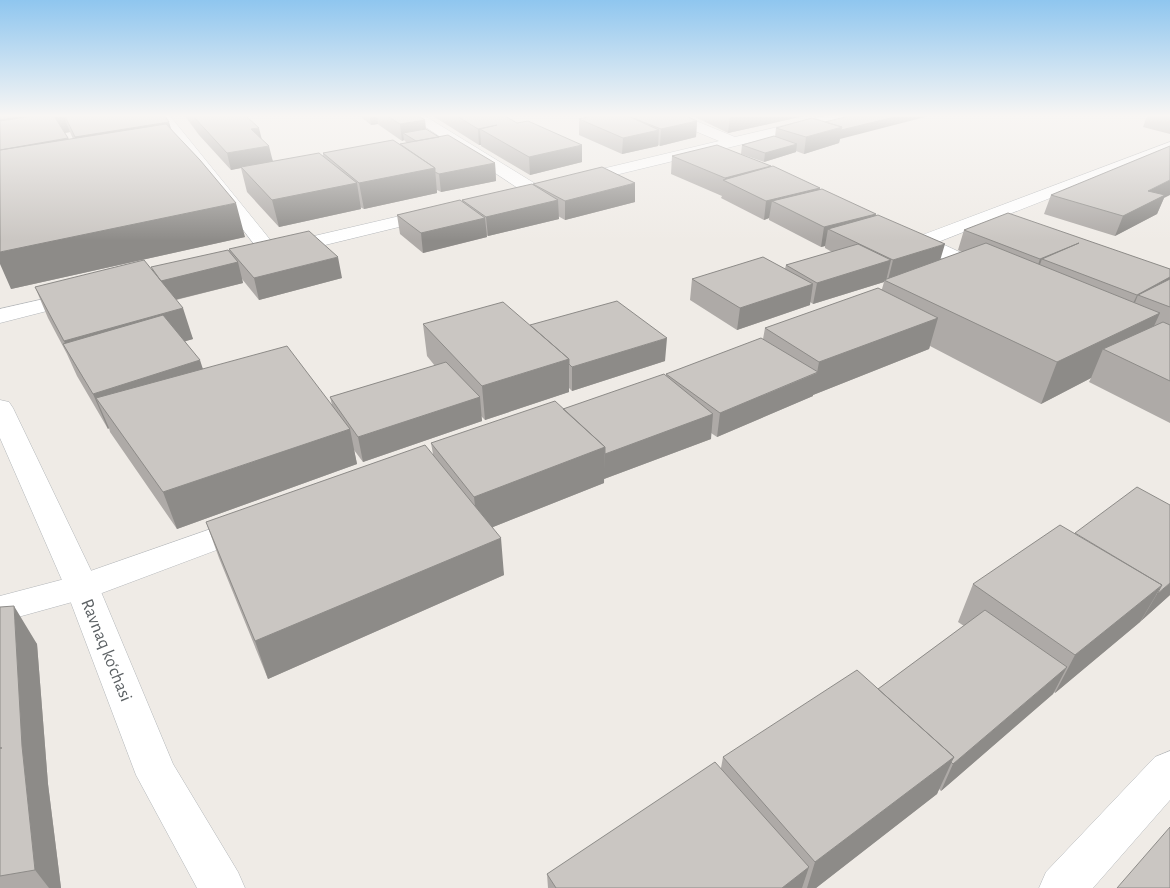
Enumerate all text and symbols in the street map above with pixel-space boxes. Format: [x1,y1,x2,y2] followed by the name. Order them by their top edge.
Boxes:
[77,597,135,704] street label: Ravnaq ko‘chasi

